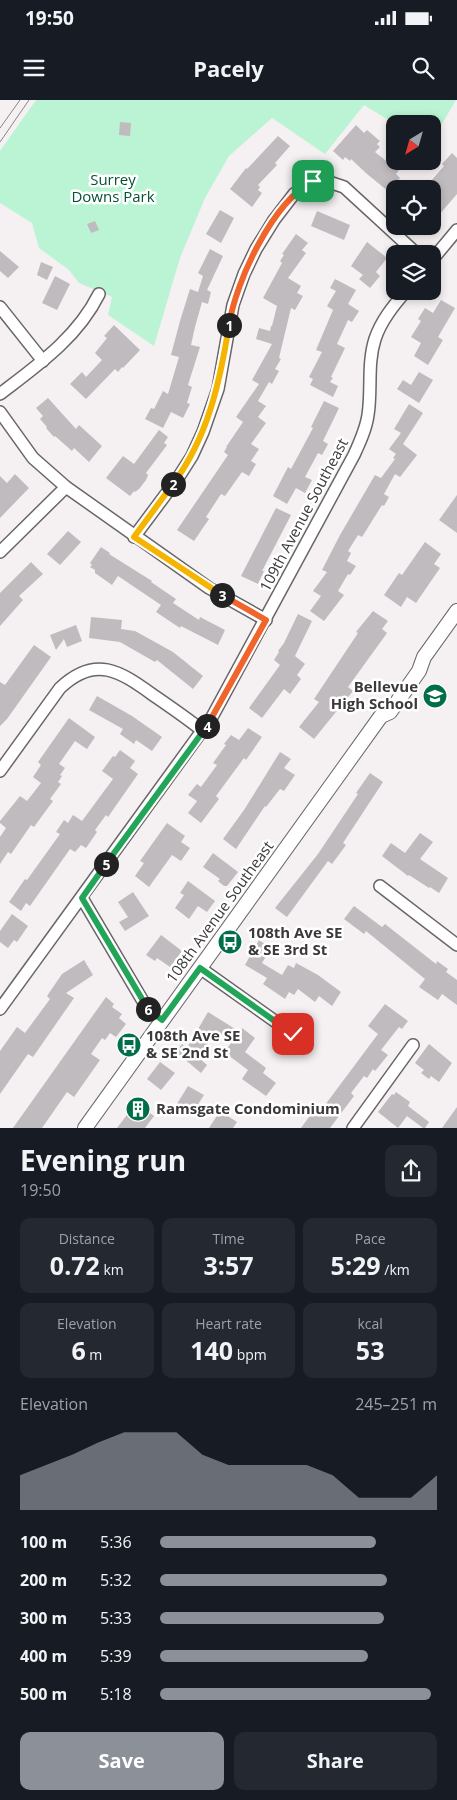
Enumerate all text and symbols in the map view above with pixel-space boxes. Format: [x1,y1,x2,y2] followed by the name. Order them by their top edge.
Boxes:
[25,5,74,31] text: 19:50
[193,53,264,83] text: Pacely
[20,54,48,82] icon: menu
[409,54,437,82] icon: search
[386,115,441,170] north arrow
[386,115,441,300] map controls
[292,160,334,202] pin
[299,167,327,195] icon: arrive
[71,169,155,206] park label: Surrey Downs Park
[386,180,441,235] button: locate
[386,245,441,300] button: layers
[216,312,242,338] pin: 1
[225,316,234,335] text: 1
[254,435,352,595] street label: 109th Avenue Southeast
[160,472,186,496] pin: 2
[169,475,178,494] text: 2
[210,582,234,608] pin: 3
[218,586,227,605] text: 3
[331,676,418,713] place label: Bellevue High School
[422,683,448,709] school or university icon: Bellevue High School
[194,714,220,738] pin: 4
[203,717,212,736] text: 4
[161,837,277,986] street label: 108th Avenue Southeast
[94,852,118,876] pin: 5
[102,855,111,874] text: 5
[248,922,342,959] place label: 108th Ave SE & SE 3rd St
[217,929,243,955] bus stop icon: 108th Ave SE & SE 3rd St
[136,996,160,1022] pin: 6
[144,1000,153,1019] text: 6
[272,1013,314,1055] pin
[279,1020,307,1048] icon: check
[146,1025,240,1062] place label: 108th Ave SE & SE 2nd St
[116,1032,142,1058] bus stop icon: 108th Ave SE & SE 2nd St
[125,1096,151,1122] building icon: Ramsgate Condominium
[156,1098,340,1118] place label: Ramsgate Condominium
[20,1141,186,1179] text: Evening run
[385,1145,437,1197] button: share
[20,1179,61,1201] text: 19:50
[59,1229,115,1248] text: Distance
[212,1229,245,1248] text: Time
[355,1229,386,1248] text: Pace
[50,1248,100,1282] text: 0.72
[203,1248,254,1282] text: 3:57
[331,1248,381,1282] text: 5:29
[100,1260,124,1279] text: km
[381,1260,410,1279] text: /km
[57,1314,117,1333] text: Elevation
[195,1314,262,1333] text: Heart rate
[357,1314,383,1333] text: kcal
[71,1333,86,1367] text: 6
[190,1333,233,1367] text: 140
[356,1333,384,1367] text: 53
[86,1345,102,1364] text: m
[233,1345,267,1364] text: bpm
[20,1393,88,1415] text: Elevation
[355,1393,437,1415] text: 245–251 m
[20,1531,67,1553] text: 100 m
[100,1531,132,1553] text: 5:36
[20,1569,67,1591] text: 200 m
[100,1569,132,1591] text: 5:32
[20,1607,67,1629] text: 300 m
[100,1607,132,1629] text: 5:33
[20,1645,67,1667] text: 400 m
[100,1645,132,1667] text: 5:39
[20,1683,67,1705] text: 500 m
[100,1683,132,1705] text: 5:18
[20,1732,224,1790] button: Save
[234,1732,437,1790] button: Share

